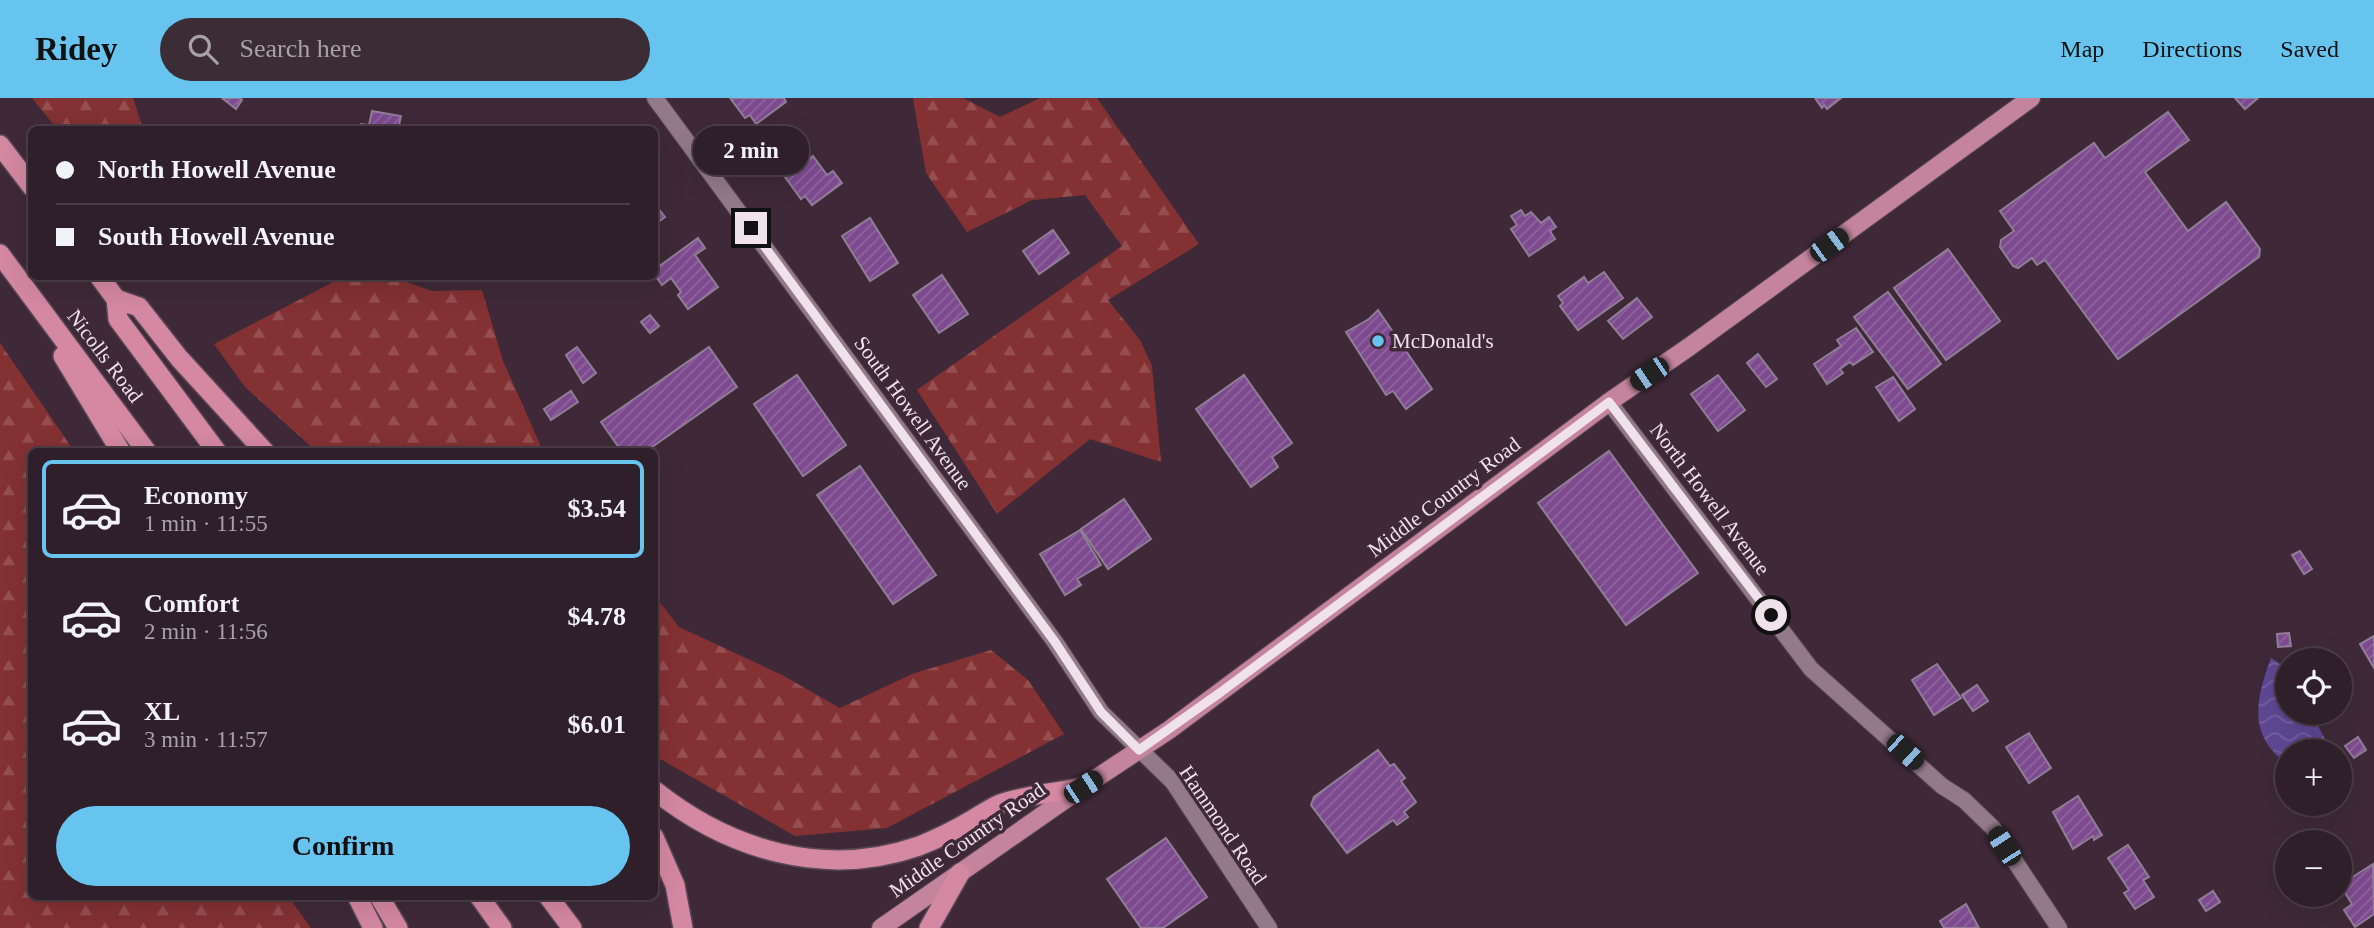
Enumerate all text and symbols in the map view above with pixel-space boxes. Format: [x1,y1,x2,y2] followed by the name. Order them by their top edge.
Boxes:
[160,18,650,81] search box
[184,30,222,68] icon: search
[35,31,118,67] text: Ridey
[240,34,361,63] text: Search here
[2060,36,2104,62] text: Map
[2142,36,2242,62] text: Directions
[2280,36,2339,62] text: Saved
[693,127,809,176] callout: 2 min
[723,138,779,163] text: 2 min
[98,155,336,184] text: North Howell Avenue
[735,212,767,244] route end
[98,222,334,251] text: South Howell Avenue
[1806,224,1853,266] car
[62,305,148,408] street label: Nicolls Road
[1392,329,1494,353] place label: McDonald's
[849,332,977,494] street label: South Howell Avenue
[1370,333,1386,349] marker: McDonald's
[1626,354,1673,394] car
[1645,418,1775,580] street label: North Howell Avenue
[1363,432,1525,562] street label: Middle Country Road
[60,478,123,541] icon: car
[144,481,248,510] text: Economy
[568,494,626,523] text: $3.54
[144,511,268,536] text: 1 min · 11:55
[60,586,123,649] icon: car
[144,589,239,618] text: Comfort
[1755,599,1787,631] route start
[568,602,626,631] text: $4.78
[144,619,268,644] text: 2 min · 11:56
[2275,648,2352,907] map controls
[2275,648,2352,725] button: locate
[60,694,123,757] icon: car
[144,697,180,726] text: XL
[568,710,626,739] text: $6.01
[144,727,268,752] text: 3 min · 11:57
[1883,730,1928,774] car
[2275,739,2352,816] button: +
[1174,761,1272,889] street label: Hammond Road
[1060,767,1107,807] car
[885,777,1050,903] street label: Middle Country Road
[56,806,630,886] button: Confirm
[1984,823,2025,869] car
[2275,830,2352,907] button: −

